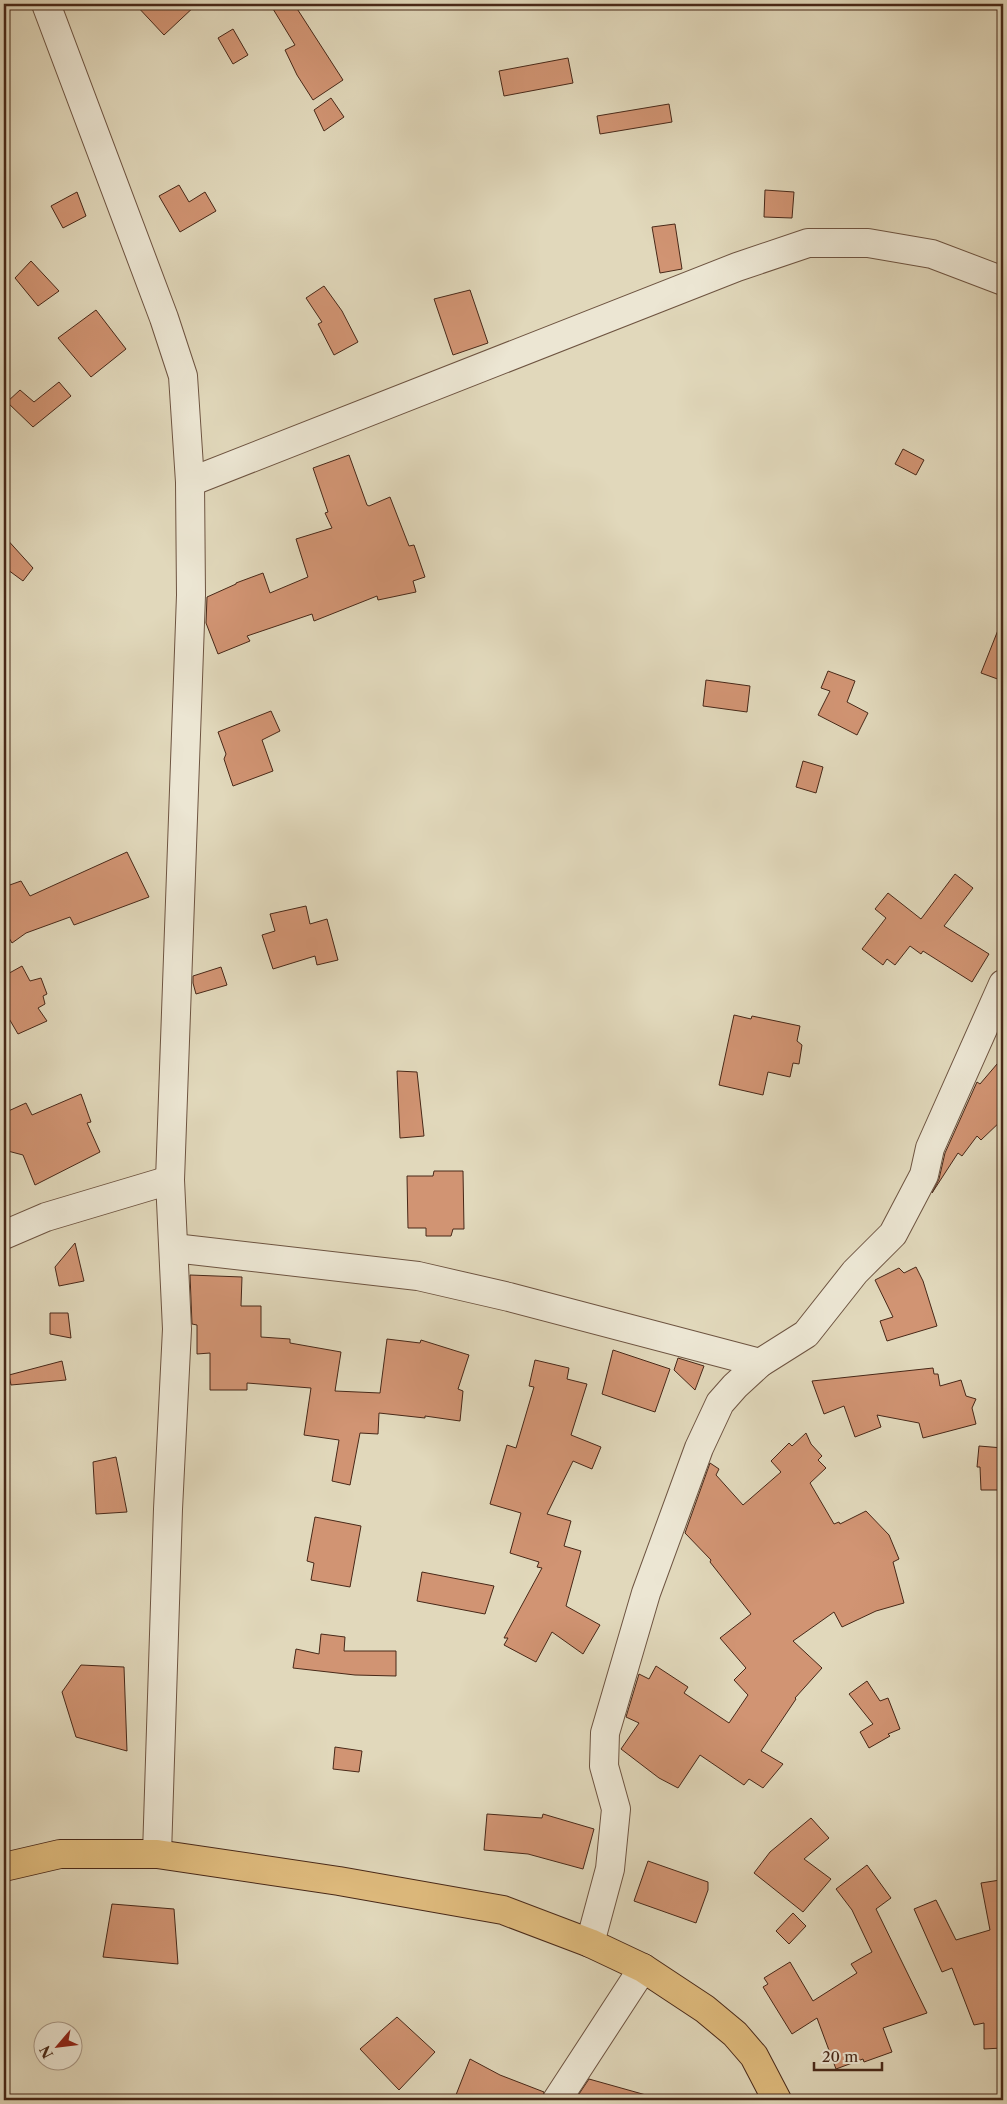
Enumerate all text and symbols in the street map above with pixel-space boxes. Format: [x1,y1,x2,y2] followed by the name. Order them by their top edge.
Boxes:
[32,2022,82,2072] north arrow
[814,2039,882,2071] scale bar
[36,2043,57,2062] text: N
[822,2047,858,2066] text: 20 m

